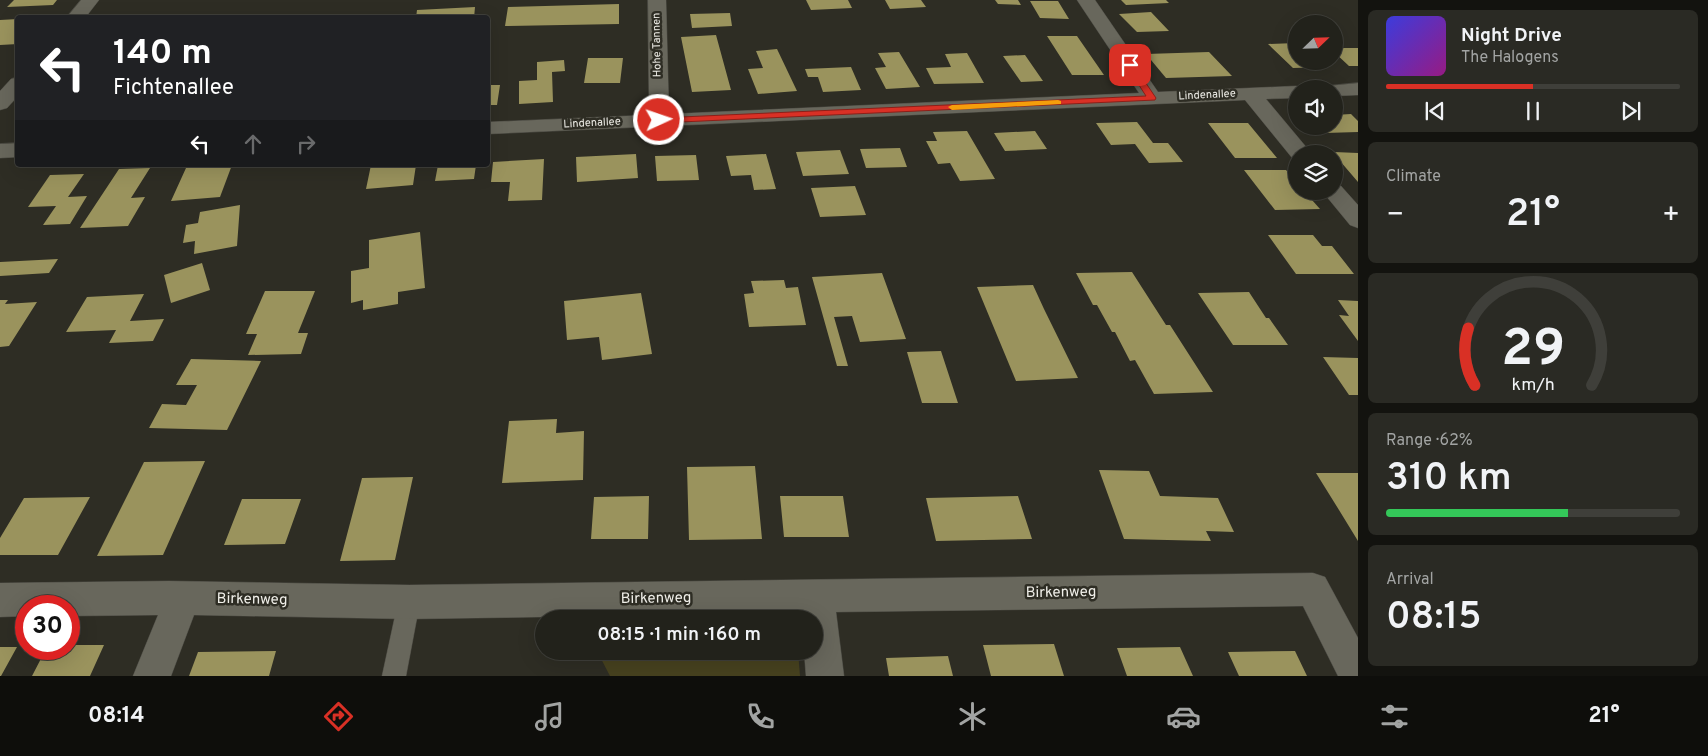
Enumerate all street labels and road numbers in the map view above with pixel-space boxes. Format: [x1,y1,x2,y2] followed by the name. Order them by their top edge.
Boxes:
[649,12,665,78] street label: Hohe Tannen
[1178,87,1236,103] street label: Lindenallee
[563,115,621,131] street label: Lindenallee
[1025,583,1097,603] street label: Birkenweg
[620,589,692,609] street label: Birkenweg
[216,590,288,610] street label: Birkenweg

